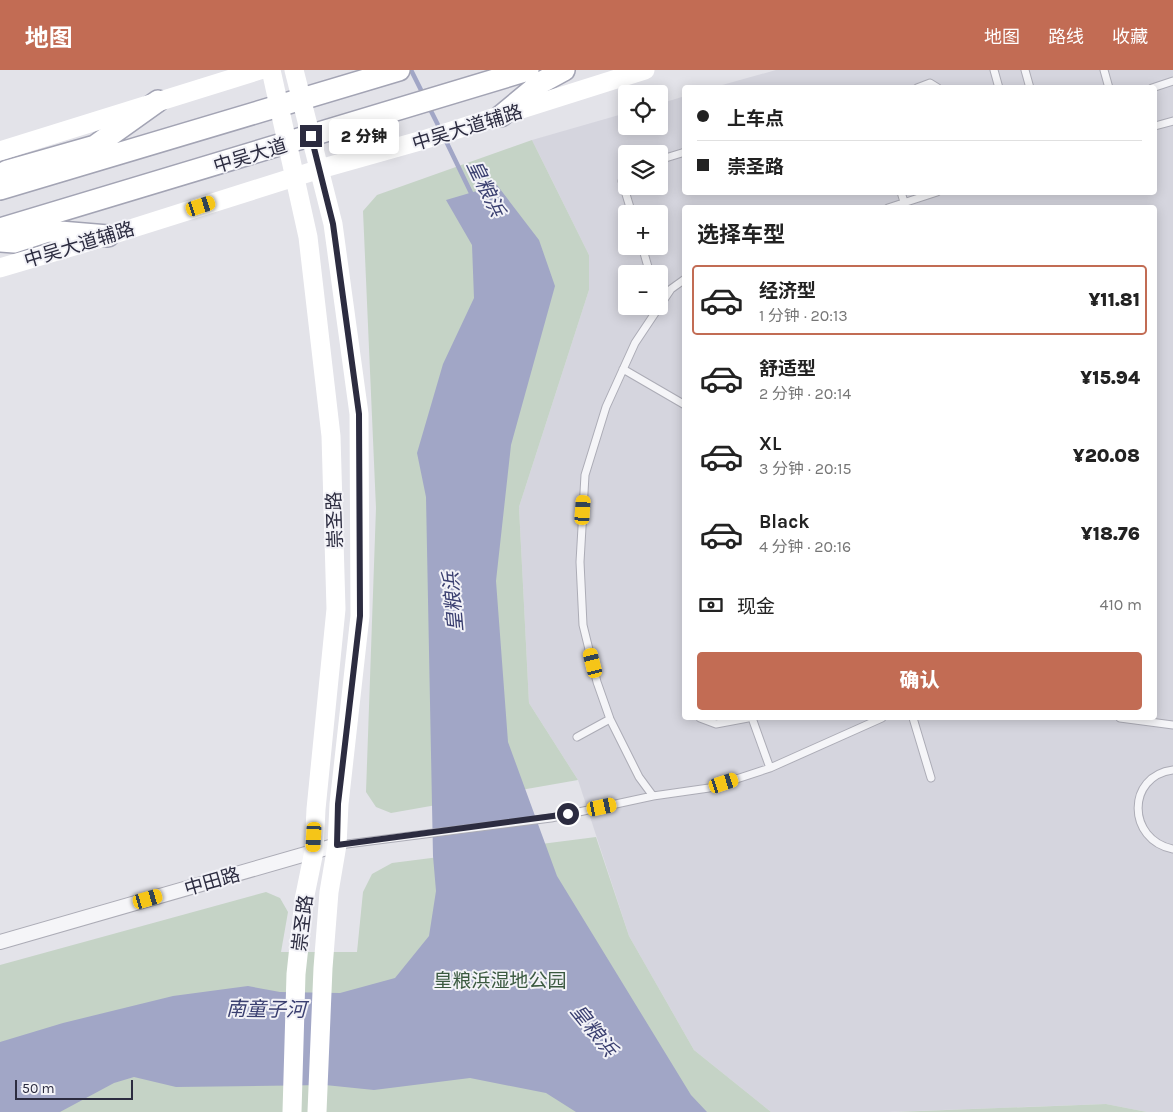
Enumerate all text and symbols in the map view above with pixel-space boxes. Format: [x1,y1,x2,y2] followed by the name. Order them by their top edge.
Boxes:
[25,24,73,52] text: 地图
[984,26,1020,48] text: 地图
[1048,26,1084,48] text: 路线
[1112,26,1148,48] text: 收藏
[618,85,668,315] map controls
[618,85,668,135] button: locate
[410,101,525,155] street label: 中吴大道辅路
[727,108,784,130] text: 上车点
[328,118,398,154] callout: 2 分钟
[300,125,322,147] route end
[341,127,387,146] text: 2 分钟
[211,134,290,178] street label: 中吴大道
[618,145,668,195] button: layers
[462,156,510,222] water label: 皇粮浜
[727,156,784,178] text: 崇圣路
[184,194,217,218] car
[618,205,668,255] button: +
[22,218,137,272] street label: 中吴大道辅路
[697,222,785,248] text: 选择车型
[618,265,668,315] button: −
[699,278,744,323] icon: car
[759,280,816,302] text: 经济型
[1088,289,1140,311] text: ¥11.81
[759,306,848,325] text: 1 分钟 · 20:13
[699,356,744,401] icon: car
[759,358,816,380] text: 舒适型
[1080,367,1140,389] text: ¥15.94
[759,384,851,403] text: 2 分钟 · 20:14
[759,433,781,455] text: XL
[699,434,744,479] icon: car
[1073,445,1140,467] text: ¥20.08
[759,459,851,478] text: 3 分钟 · 20:15
[323,491,347,549] street label: 崇圣路
[574,495,591,525] car
[759,511,810,533] text: Black
[699,512,744,557] icon: car
[1081,523,1140,545] text: ¥18.76
[759,537,851,556] text: 4 分钟 · 20:16
[439,569,468,633] water label: 皇粮浜
[697,591,725,619] icon: cash
[1100,595,1142,614] text: 410 m
[737,596,775,618] text: 现金
[582,647,603,679] car
[697,652,1142,710] button: 确认
[707,771,740,795] car
[585,797,618,817] car
[557,803,579,825] route start
[305,822,322,852] car
[182,864,243,900] street label: 中田路
[131,888,164,910] car
[289,893,317,953] street label: 崇圣路
[433,970,567,992] park label: 皇粮浜湿地公园
[226,997,310,1022] water label: 南童子河
[566,1000,623,1062] water label: 皇粮浜
[15,1077,132,1100] scale bar
[22,1080,55,1097] text: 50 m

